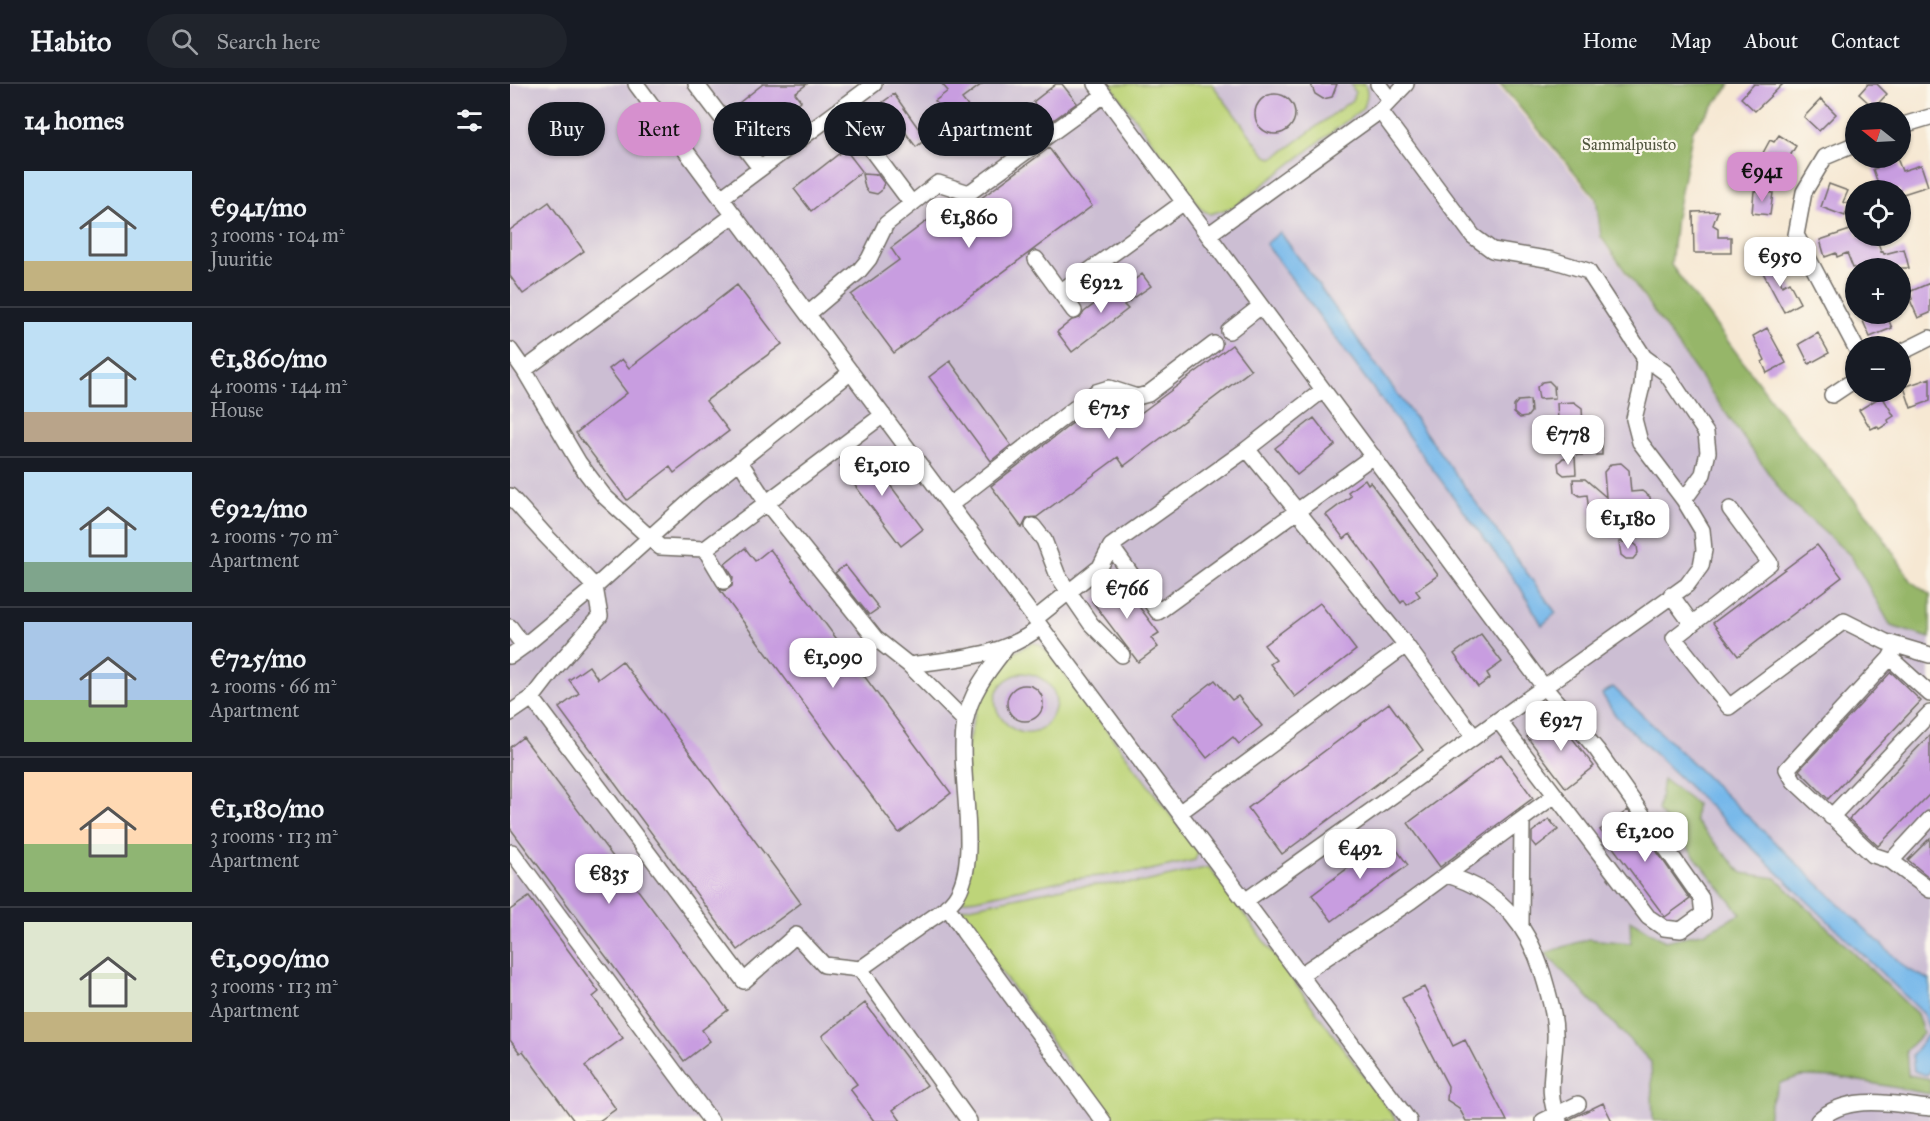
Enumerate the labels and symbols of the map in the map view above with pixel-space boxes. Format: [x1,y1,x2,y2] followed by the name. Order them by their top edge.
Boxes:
[1845,102,1911,168] north arrow
[1582,135,1676,154] park label: Sammalpuisto
[1726,152,1798,203] pin: €941
[920,198,1018,249] pin: €1,860
[1744,237,1816,288] pin: €950
[1065,263,1137,314] pin: €922
[1073,389,1145,440] pin: €725
[1532,415,1604,466] pin: €778
[833,446,931,497] pin: €1,010
[1579,499,1677,550] pin: €1,180
[1091,569,1163,620] pin: €766
[784,638,882,689] pin: €1,090
[1525,701,1597,752] pin: €927
[1596,812,1694,863] pin: €1,200
[1324,829,1396,880] pin: €492
[573,854,645,905] pin: €835

